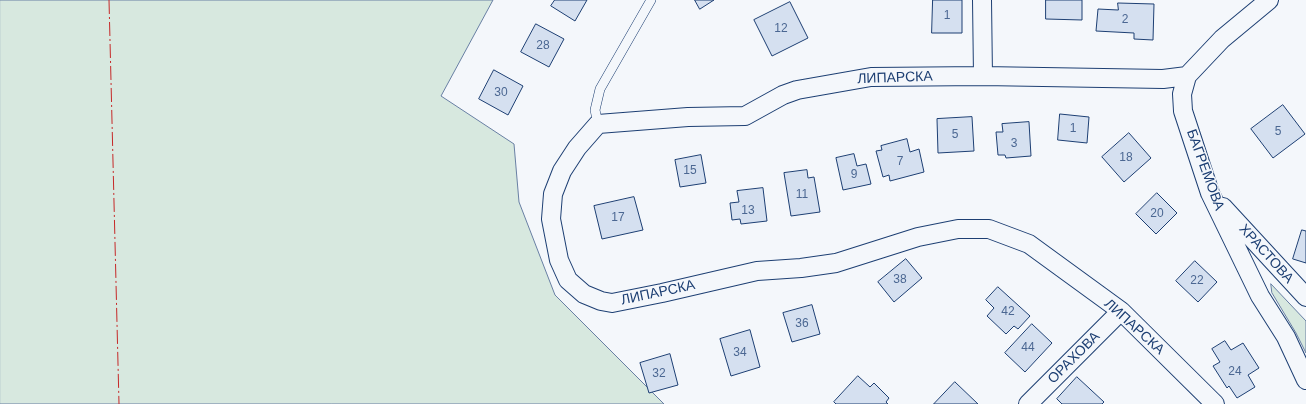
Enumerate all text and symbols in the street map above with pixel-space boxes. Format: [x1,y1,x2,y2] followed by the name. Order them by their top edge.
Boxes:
[944,9,950,23] house number: 1
[1122,13,1128,27] house number: 2
[774,22,788,36] house number: 12
[536,39,550,53] house number: 28
[857,68,933,88] street label: ЛИПАРСКА
[494,86,508,100] house number: 30
[1070,122,1076,136] house number: 1
[1275,125,1281,139] house number: 5
[1183,127,1227,213] street label: БАГРЕМОВА
[952,128,958,142] house number: 5
[1011,137,1017,151] house number: 3
[1119,151,1133,165] house number: 18
[897,155,903,169] house number: 7
[683,164,697,178] house number: 15
[851,168,857,182] house number: 9
[796,188,808,202] house number: 11
[741,204,755,218] house number: 13
[1150,207,1164,221] house number: 20
[611,211,625,225] house number: 17
[1235,221,1297,287] street label: ХРАСТОВА
[893,273,907,287] house number: 38
[1190,274,1204,288] house number: 22
[619,277,697,309] street label: ЛИПАРСКА
[1100,296,1168,358] street label: ЛИПАРСКА
[1001,305,1015,319] house number: 42
[795,317,809,331] house number: 36
[1045,329,1103,387] street label: ОРАХОВА
[1021,341,1035,355] house number: 44
[733,346,747,360] house number: 34
[1228,365,1242,379] house number: 24
[652,367,666,381] house number: 32

